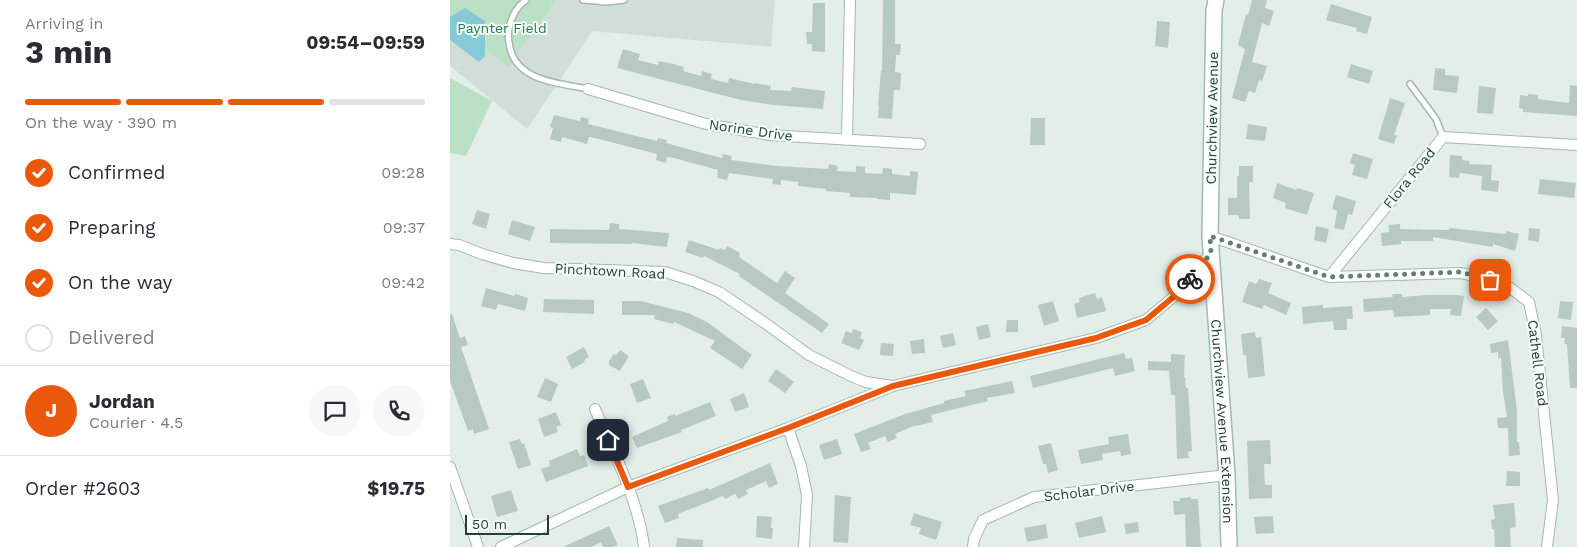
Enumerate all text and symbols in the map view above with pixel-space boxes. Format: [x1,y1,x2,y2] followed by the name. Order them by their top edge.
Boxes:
[25,14,103,33] text: Arriving in
[457,20,547,36] park label: Paynter Field
[306,31,425,54] text: 09:54–09:59
[25,33,112,71] text: 3 min
[1203,51,1221,185] street label: Churchview Avenue
[25,113,177,132] text: On the way · 390 m
[708,116,794,144] street label: Norine Drive
[1380,144,1438,212] street label: Flora Road
[25,159,53,187] icon: check
[68,161,165,184] text: Confirmed
[381,163,425,182] text: 09:28
[25,214,53,242] icon: check
[68,216,155,239] text: Preparing
[383,218,425,237] text: 09:37
[1165,254,1215,304] courier
[1469,259,1511,301] pin
[554,260,666,282] street label: Pinchtown Road
[1176,265,1204,293] icon: bike
[1476,266,1504,294] icon: bag
[25,269,53,297] icon: check
[68,271,172,294] text: On the way
[381,273,425,292] text: 09:42
[1208,319,1236,524] street label: Churchview Avenue Extension
[1525,319,1551,407] street label: Cathell Road
[68,326,155,349] text: Delivered
[309,385,361,437] button: chat
[373,385,425,437] button: phone
[89,390,155,413] text: Jordan
[45,399,57,422] text: J
[89,413,183,432] text: Courier · 4.5
[587,419,629,461] pin
[594,426,622,454] icon: home
[25,477,141,500] text: Order #2603
[367,477,425,500] text: $19.75
[1043,478,1135,504] street label: Scholar Drive
[465,512,549,535] scale bar
[472,516,507,532] text: 50 m

